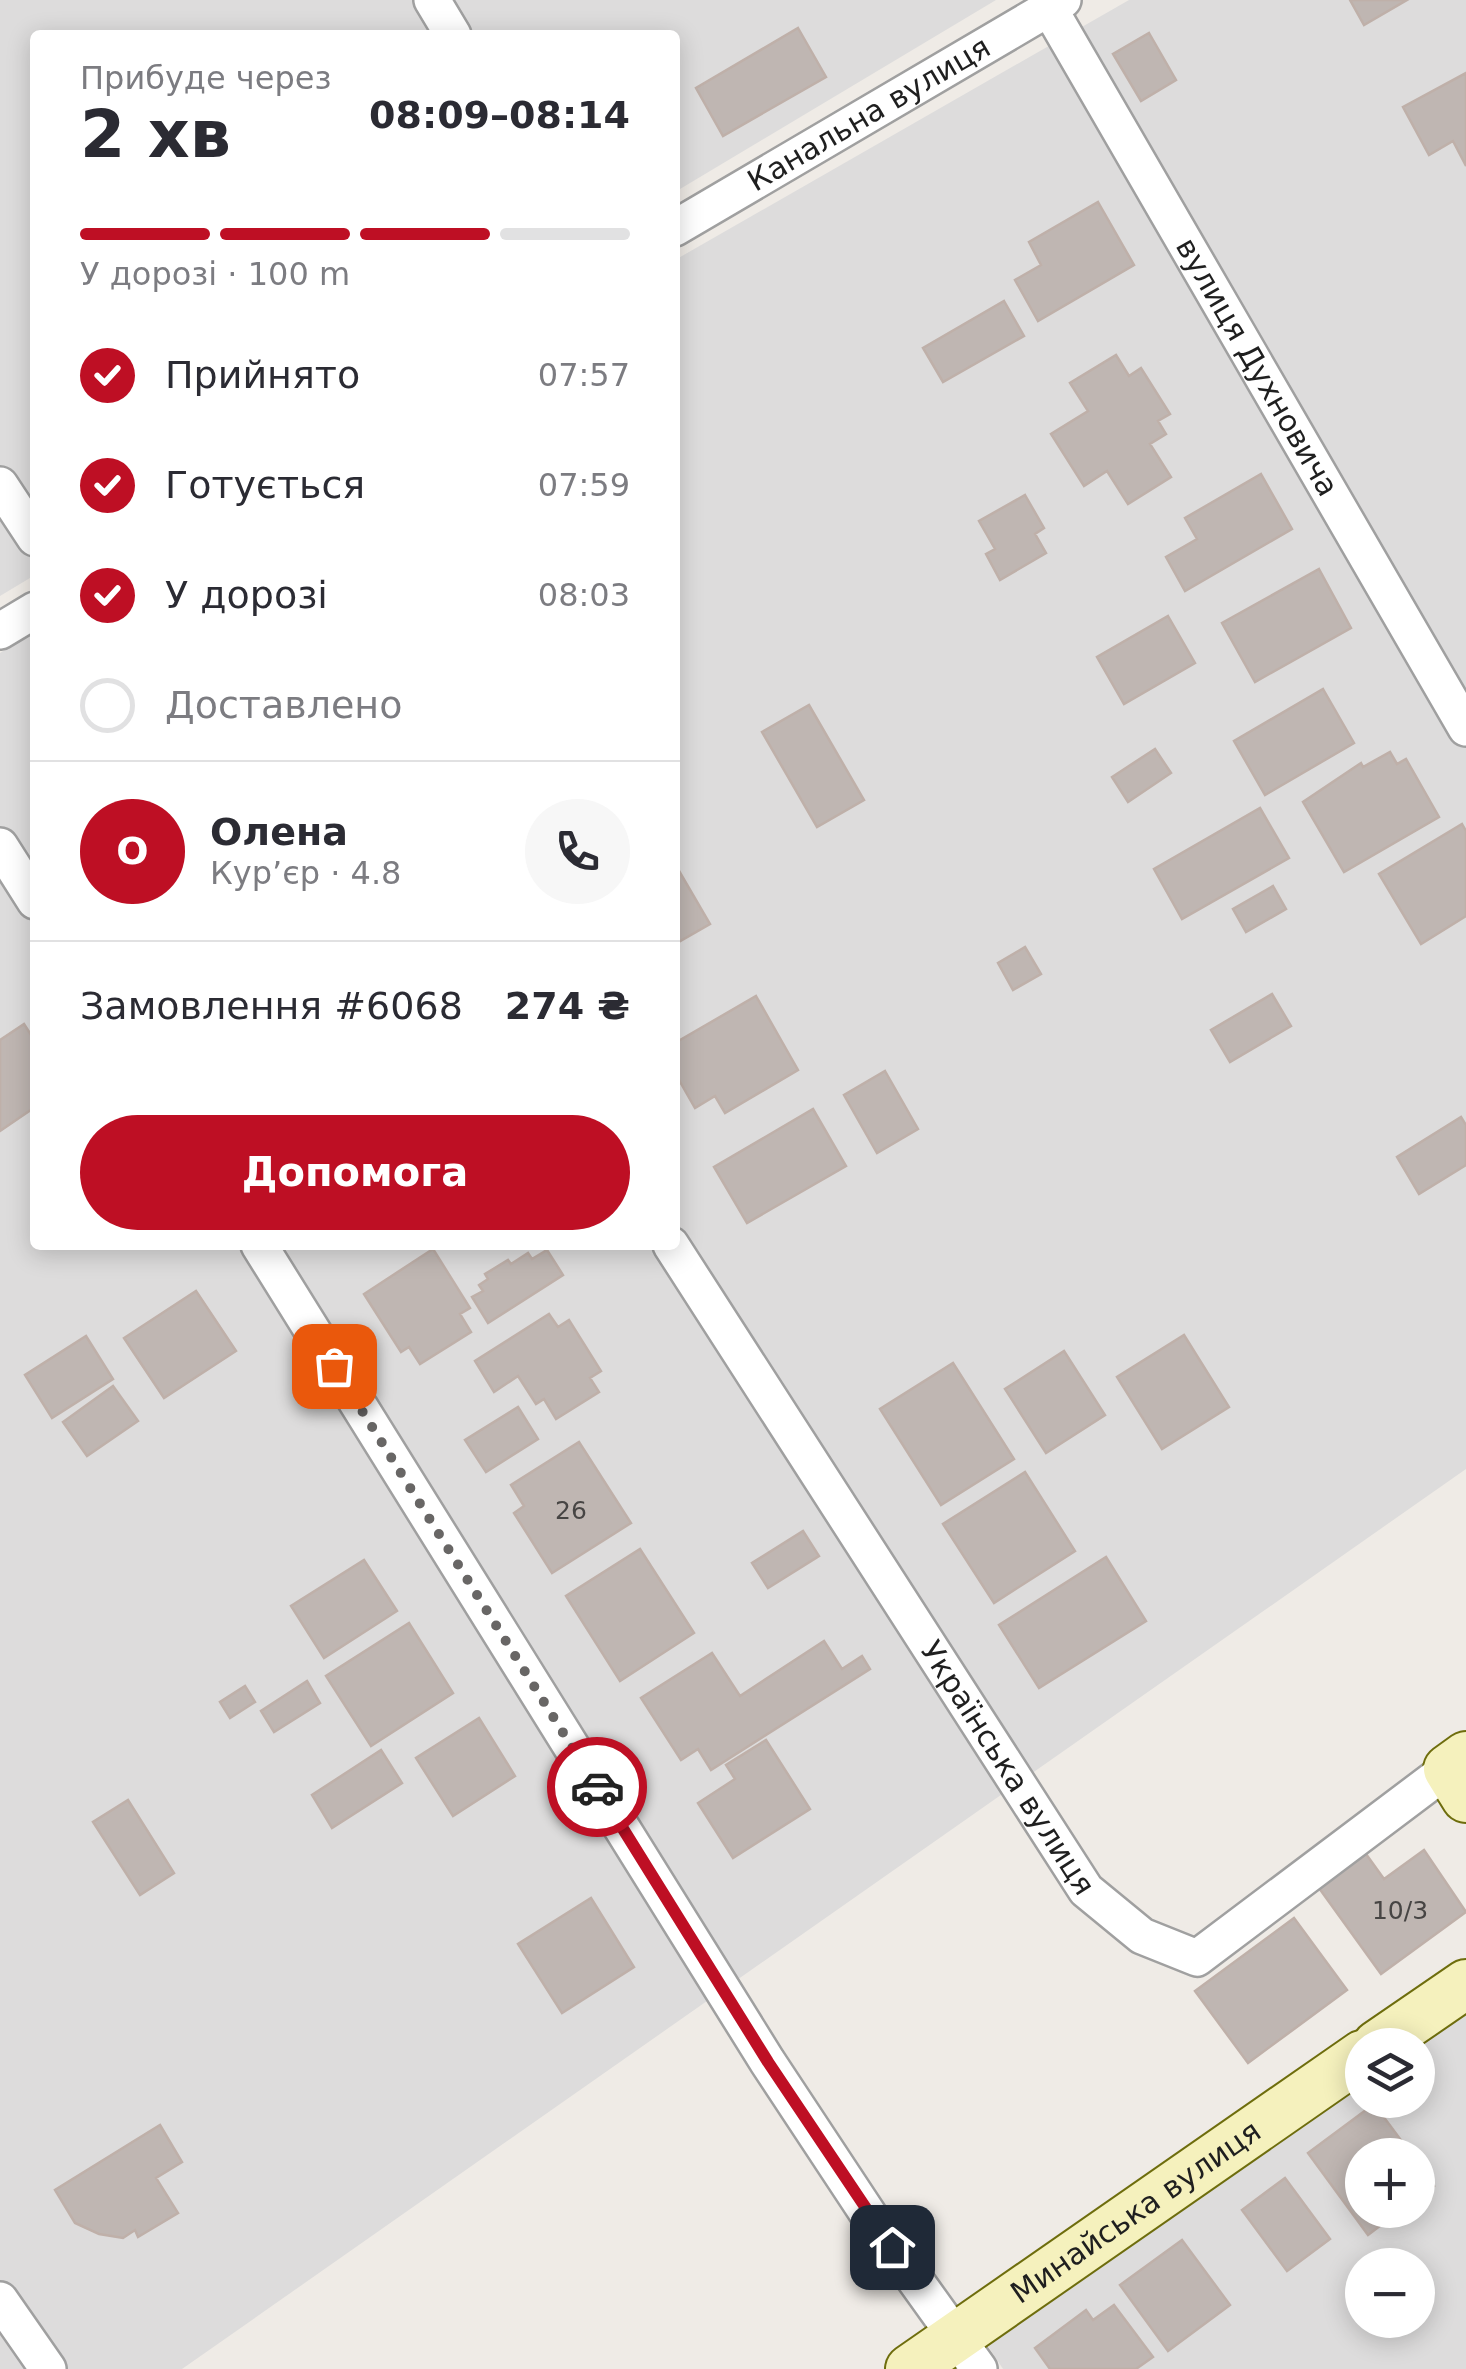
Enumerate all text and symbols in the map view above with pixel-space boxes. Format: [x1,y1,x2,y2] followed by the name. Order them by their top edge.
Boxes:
[741,29,996,198] street label: Канальна вулиця
[80,59,331,97] text: Прибуде через
[369,93,630,137] text: 08:09–08:14
[80,97,231,172] text: 2 хв
[1169,232,1346,502] street label: вулиця Духновича
[80,255,350,293] text: У дорозі · 100 m
[80,348,135,403] icon: check
[165,353,360,397] text: Прийнято
[538,356,630,394] text: 07:57
[80,458,135,513] icon: check
[165,463,365,507] text: Готується
[538,466,630,504] text: 07:59
[80,568,135,623] icon: check
[165,573,328,617] text: У дорозі
[538,576,630,614] text: 08:03
[165,683,402,727] text: Доставлено
[525,799,630,904] button: phone
[210,810,348,854] text: Олена
[116,829,149,873] text: О
[210,854,401,892] text: Кур’єр · 4.8
[80,984,463,1028] text: Замовлення #6068
[505,984,630,1028] text: 274 ₴
[80,1115,630,1230] button: Допомога
[292,1324,377,1409] pin
[307,1339,362,1394] icon: bag
[555,1496,587,1525] house number: 26
[914,1634,1102,1901] street label: Українська вулиця
[547,1737,647,1837] courier
[570,1760,625,1815] icon: car
[1372,1896,1428,1925] house number: 10/3
[1345,2028,1435,2338] map controls
[1345,2028,1435,2118] button: layers
[1004,2113,1267,2310] street label: Минайська вулиця
[1345,2138,1435,2228] button: +
[850,2205,935,2290] pin
[865,2220,920,2275] icon: home
[1345,2248,1435,2338] button: −

